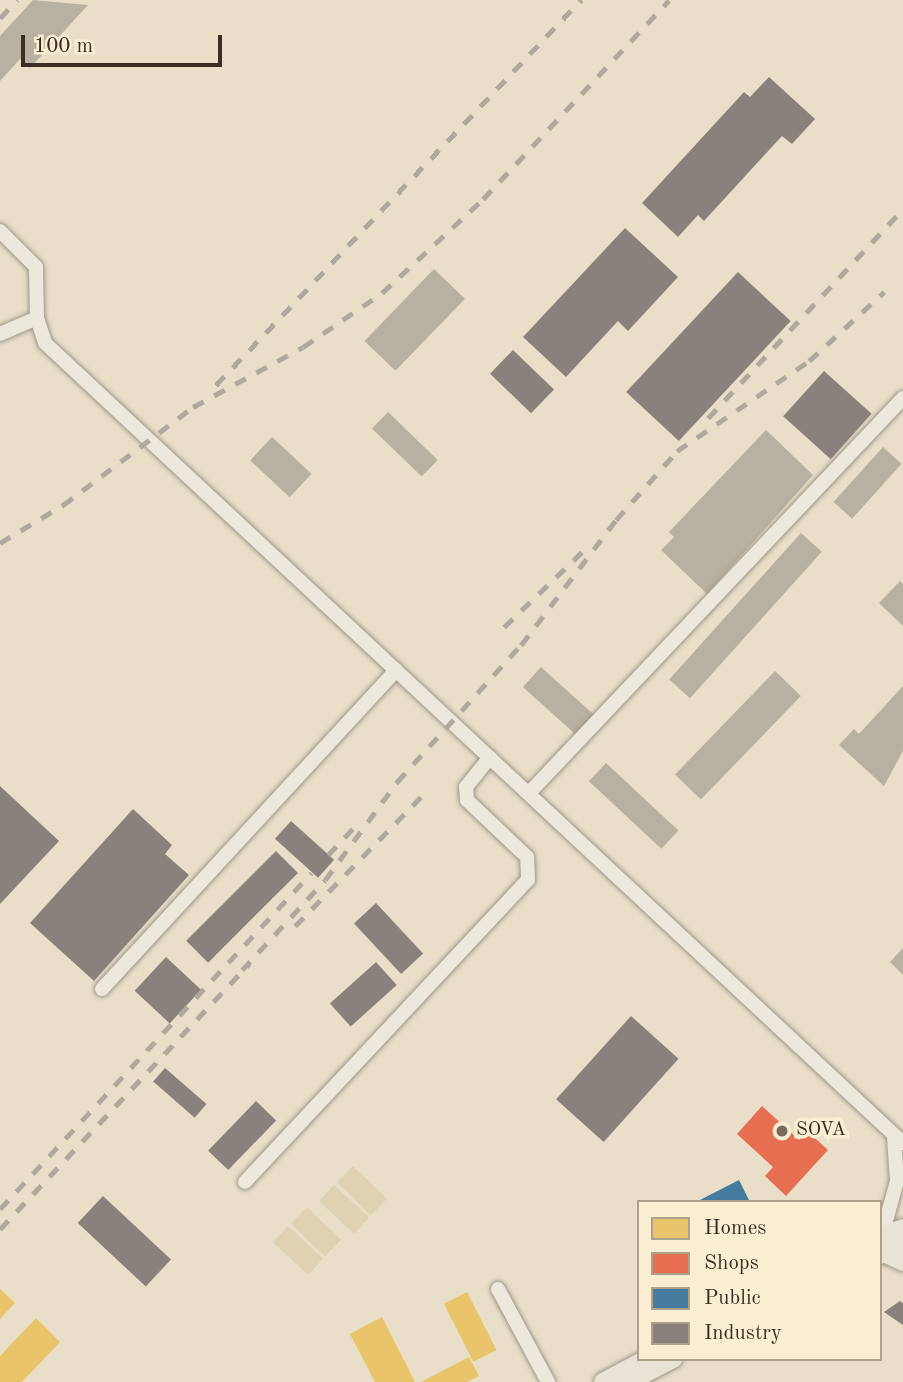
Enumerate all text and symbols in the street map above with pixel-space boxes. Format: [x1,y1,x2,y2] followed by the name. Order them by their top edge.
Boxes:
[24,21,226,65] scale bar
[34,36,93,57] text: 100 m
[796,1120,846,1142] place label: SOVA
[774,1123,790,1139] marker: SOVA
[637,1200,882,1361] legend
[704,1218,766,1239] text: Homes
[704,1253,759,1274] text: Shops
[704,1288,761,1309] text: Public
[704,1323,782,1344] text: Industry

